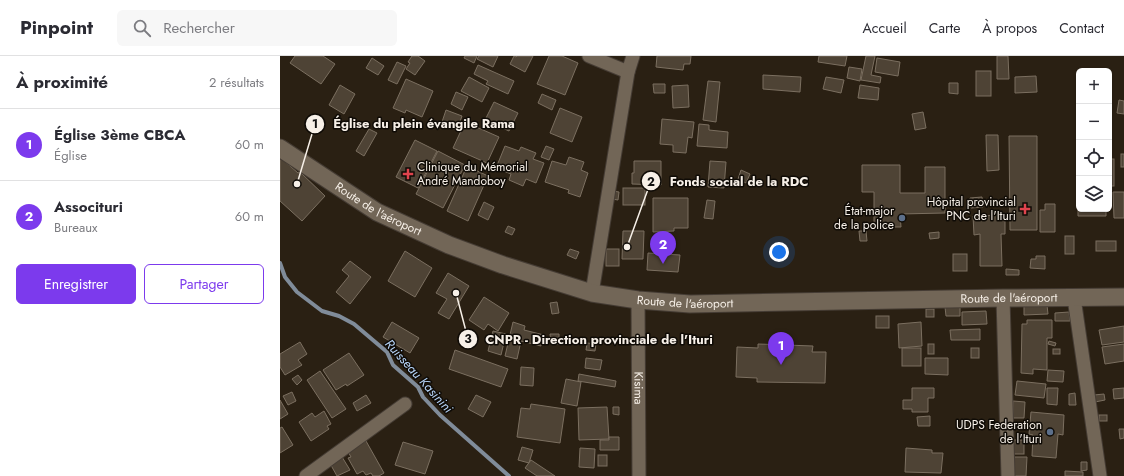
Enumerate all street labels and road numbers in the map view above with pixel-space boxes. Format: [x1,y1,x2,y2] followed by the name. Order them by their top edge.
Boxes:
[331,178,425,240] street label: Route de l'aéroport
[960,289,1058,308] street label: Route de l'aéroport
[636,291,734,313] street label: Route de l'aéroport
[629,371,648,405] street label: Kisima

